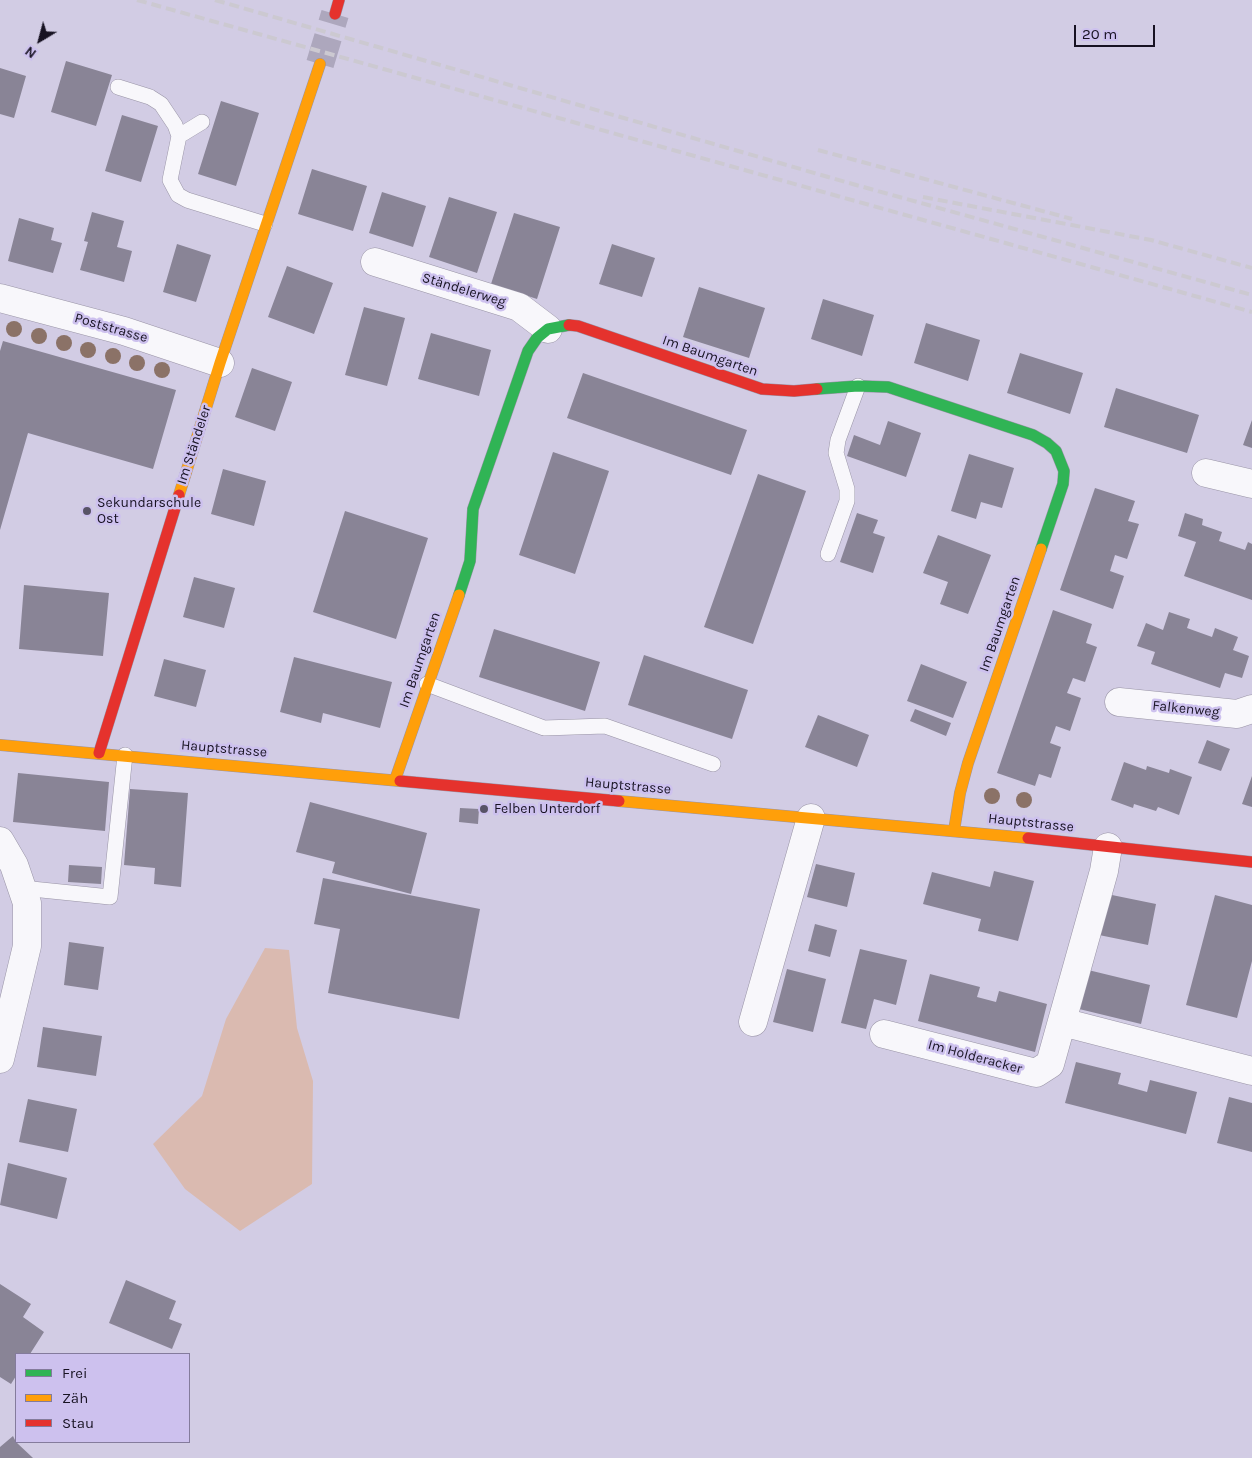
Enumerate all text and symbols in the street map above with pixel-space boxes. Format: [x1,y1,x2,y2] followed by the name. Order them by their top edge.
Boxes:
[15,15,65,65] north arrow
[1077,15,1158,47] scale bar
[1082,25,1117,43] text: 20 m
[22,43,40,62] text: N
[420,269,508,311] street label: Ständelerweg
[72,310,150,346] street label: Poststrasse
[660,332,760,380] street label: Im Baumgarten
[173,403,215,487] street label: Im Ständeler
[97,495,201,528] place label: Sekundarschule Ost
[81,505,93,517] marker: Sekundarschule Ost
[976,574,1024,674] street label: Im Baumgarten
[396,610,444,710] street label: Im Baumgarten
[1152,697,1220,721] street label: Falkenweg
[180,737,268,761] street label: Hauptstrasse
[584,774,672,798] street label: Hauptstrasse
[494,801,600,817] place label: Felben Unterdorf
[478,803,490,815] marker: Felben Unterdorf
[987,810,1075,836] street label: Hauptstrasse
[926,1036,1024,1078] street label: Im Holderacker
[15,1353,190,1443] legend
[62,1364,87,1382] text: Frei
[62,1389,88,1407] text: Zäh
[62,1414,94,1432] text: Stau

